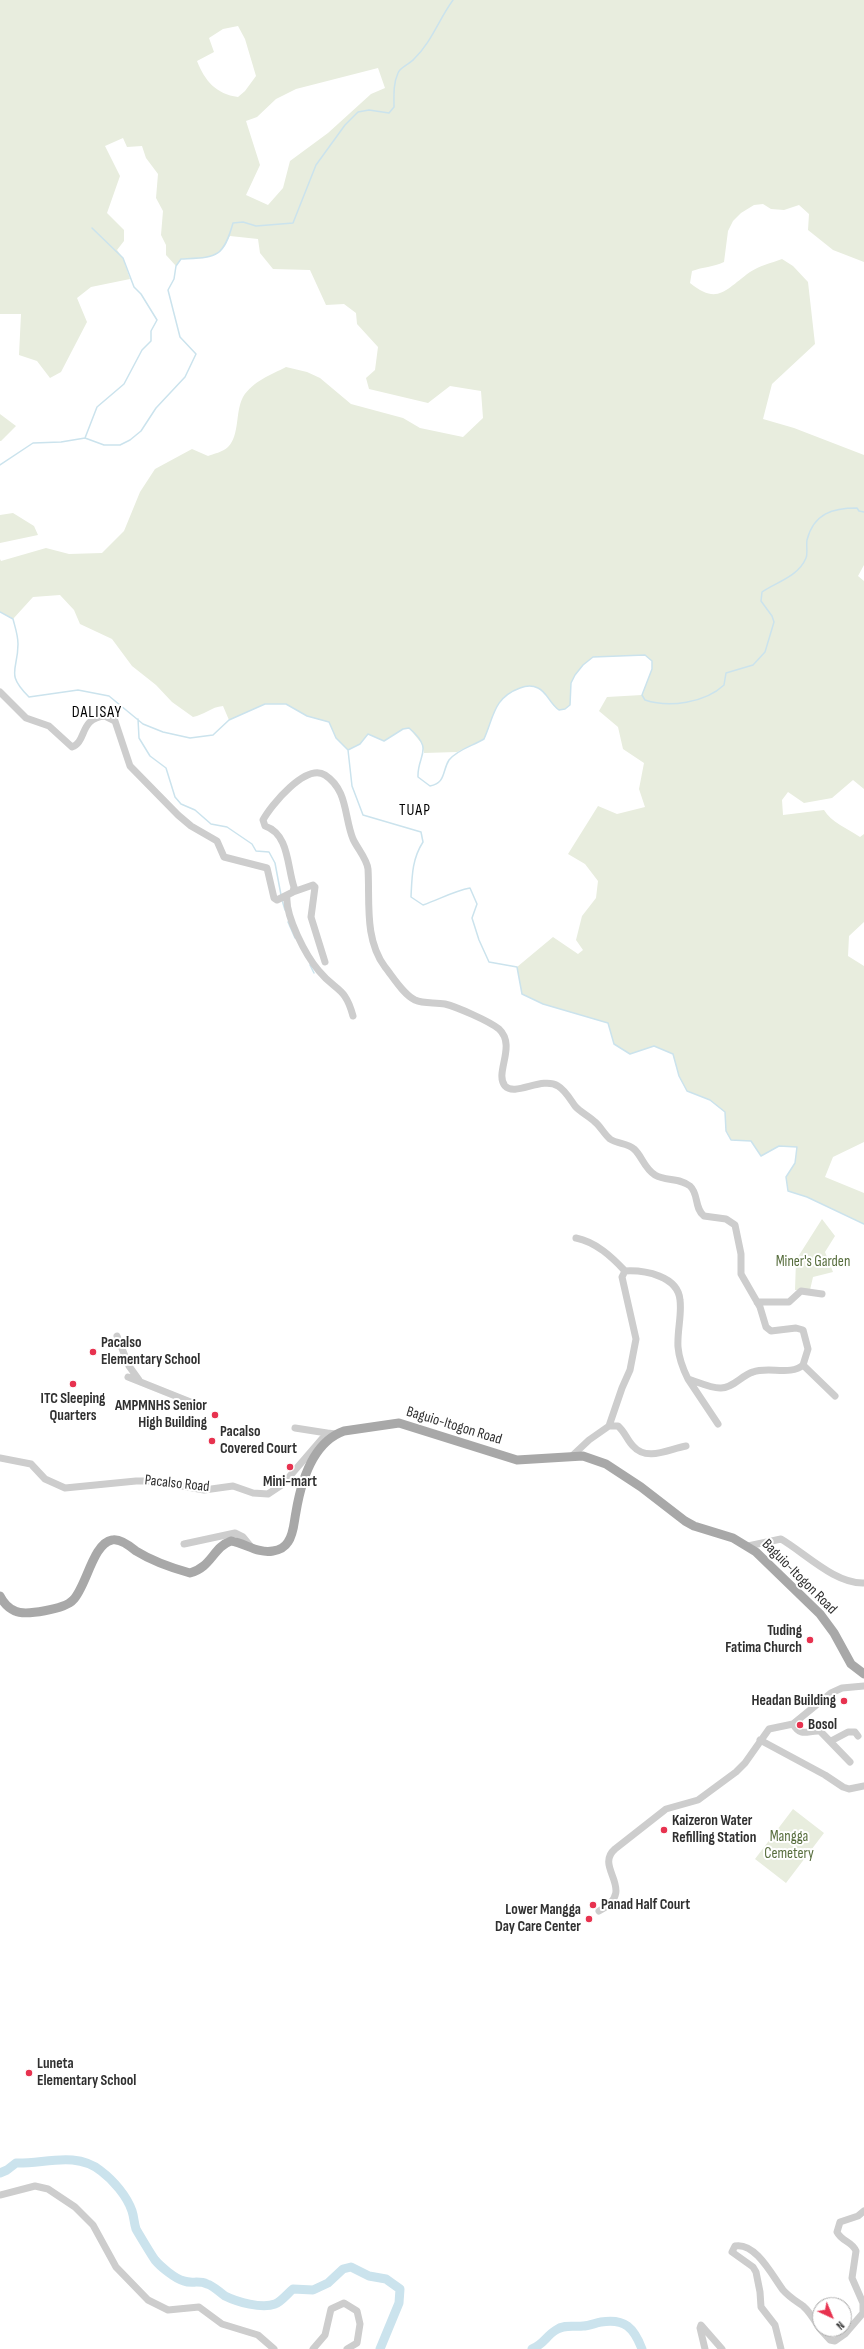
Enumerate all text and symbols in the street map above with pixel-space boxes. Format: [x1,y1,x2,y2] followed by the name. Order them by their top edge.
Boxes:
[72,703,122,723] district label: DALISAY
[399,801,431,821] district label: TUAP
[776,1253,850,1271] park label: Miner's Garden
[101,1334,200,1369] place label: Pacalso Elementary School
[88,1347,98,1357] marker: Pacalso Elementary School
[68,1379,78,1389] marker: ITC Sleeping Quarters
[41,1390,105,1425] place label: ITC Sleeping Quarters
[115,1397,207,1432] place label: AMPMNHS Senior High Building
[404,1403,504,1449] street label: Baguio-Itogon Road
[210,1410,220,1420] marker: AMPMNHS Senior High Building
[220,1423,297,1458] place label: Pacalso Covered Court
[207,1436,217,1446] marker: Pacalso Covered Court
[285,1462,295,1472] marker: Mini-mart
[144,1472,210,1496] street label: Pacalso Road
[263,1473,317,1491] place label: Mini-mart
[758,1536,840,1618] street label: Baguio-Itogon Road
[725,1622,802,1657] place label: Tuding Fatima Church
[805,1635,815,1645] marker: Tuding Fatima Church
[751,1692,836,1710] place label: Headan Building
[839,1696,849,1706] marker: Headan Building
[808,1716,837,1734] place label: Bosol
[795,1720,805,1730] marker: Bosol
[672,1812,756,1847] place label: Kaizeron Water Refilling Station
[659,1825,669,1835] marker: Kaizeron Water Refilling Station
[764,1828,814,1863] park label: Mangga Cemetery
[601,1896,690,1914] place label: Panad Half Court
[588,1900,598,1910] marker: Panad Half Court
[495,1901,581,1936] place label: Lower Mangga Day Care Center
[584,1914,594,1924] marker: Lower Mangga Day Care Center
[37,2055,136,2090] place label: Luneta Elementary School
[24,2068,34,2078] marker: Luneta Elementary School
[812,2297,852,2337] north arrow
[833,2319,847,2332] text: N

